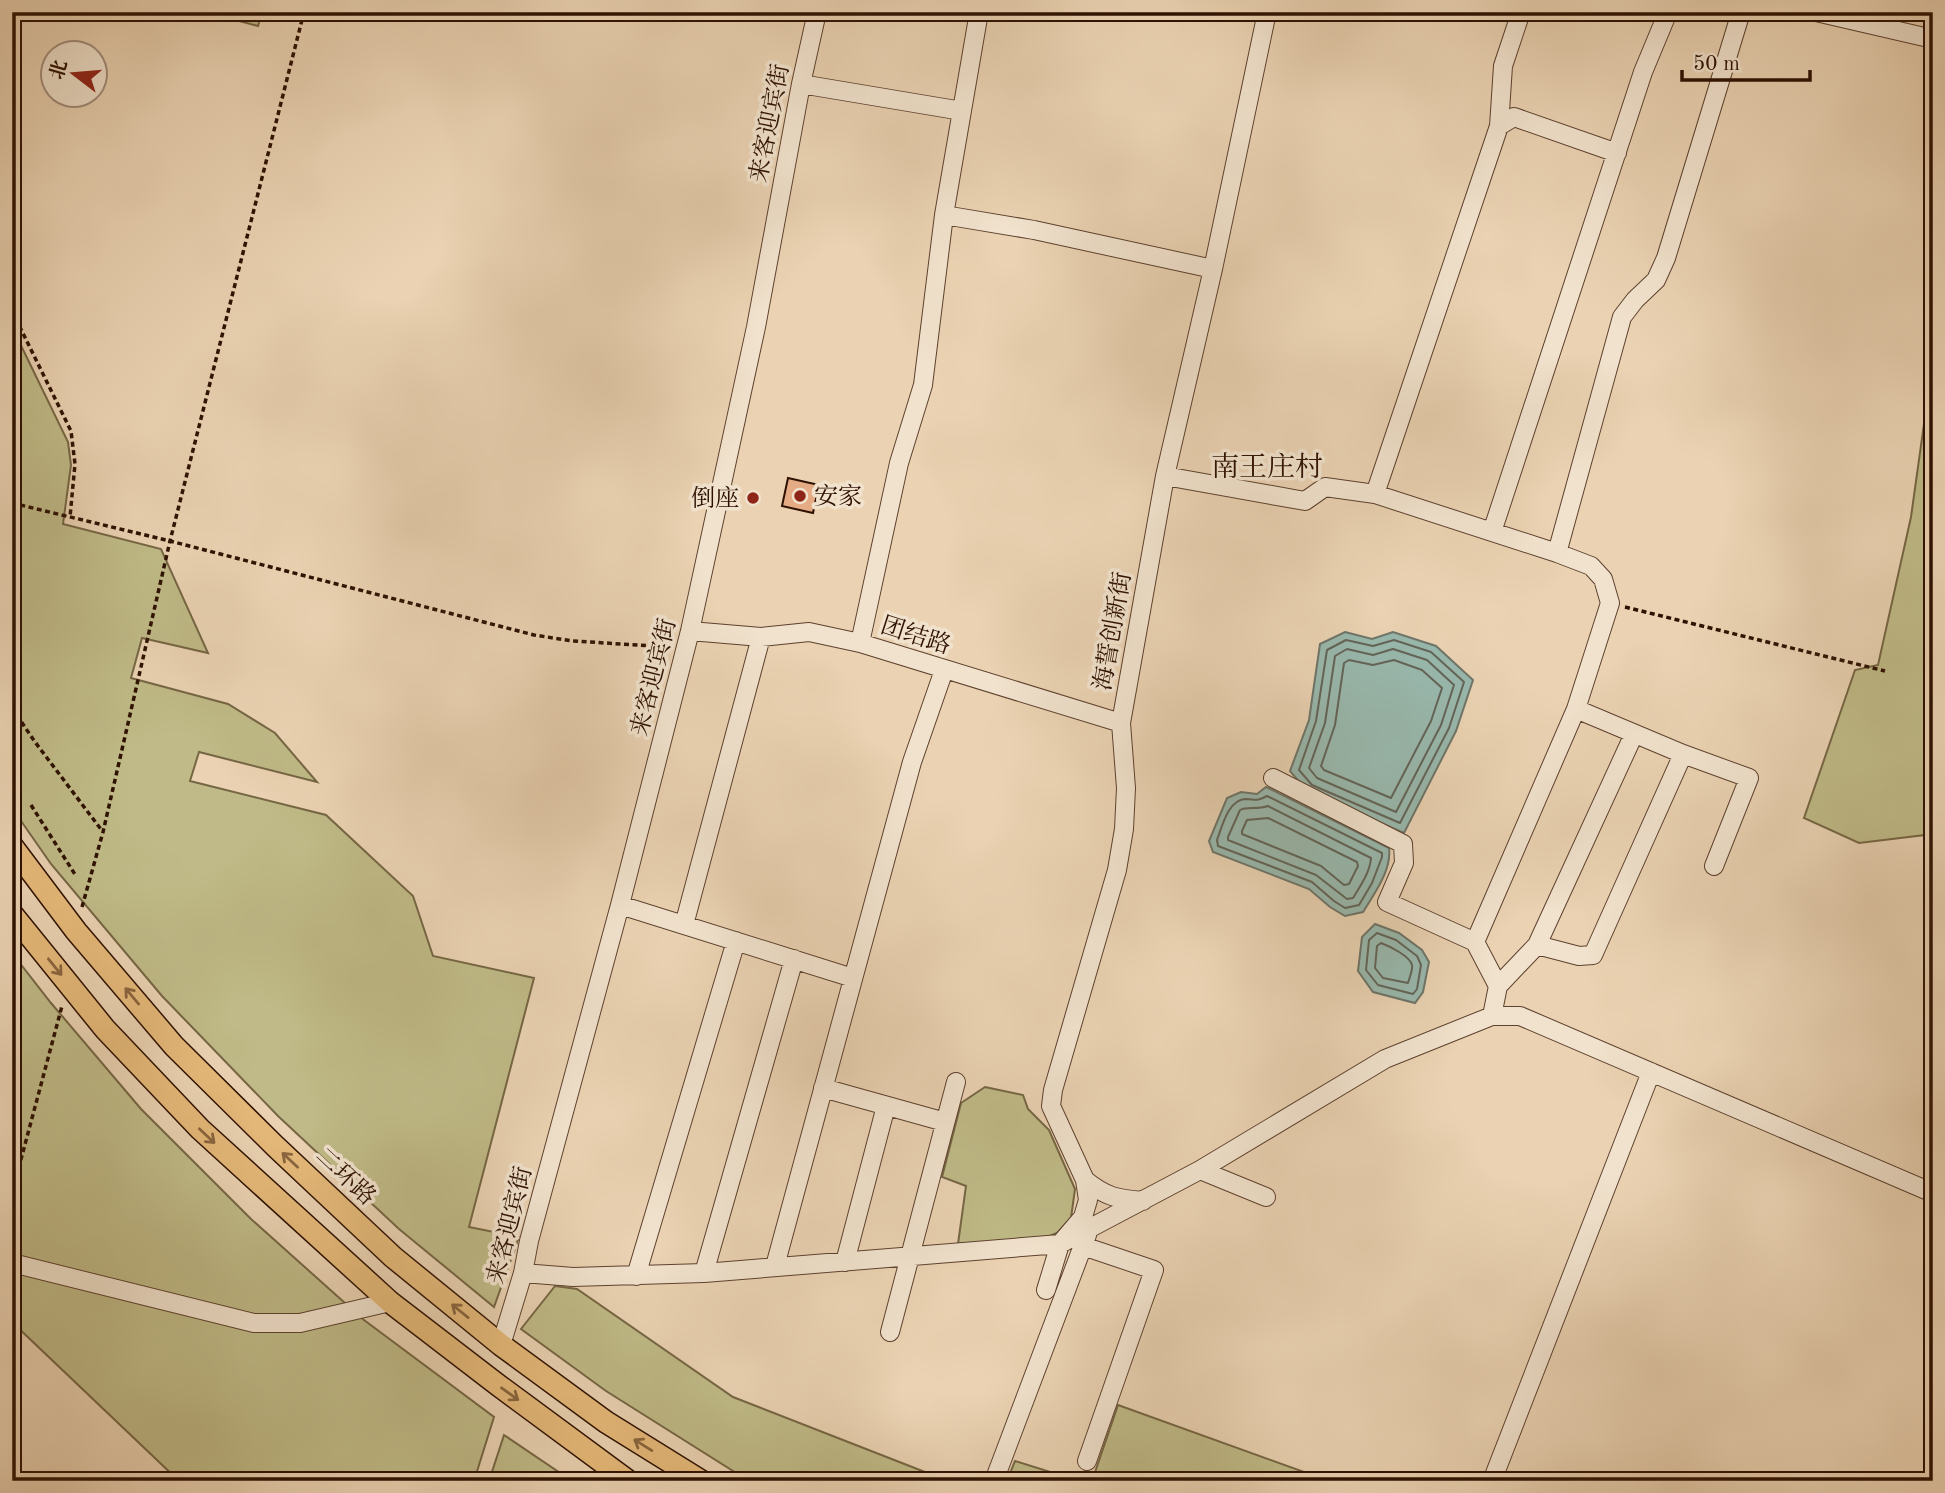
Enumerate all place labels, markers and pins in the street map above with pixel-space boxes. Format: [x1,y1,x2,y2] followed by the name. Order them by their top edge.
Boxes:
[814,483,862,510] place label: 安家
[691,485,739,512] place label: 倒座
[792,488,808,504] marker: 安家
[745,490,761,506] marker: 倒座

